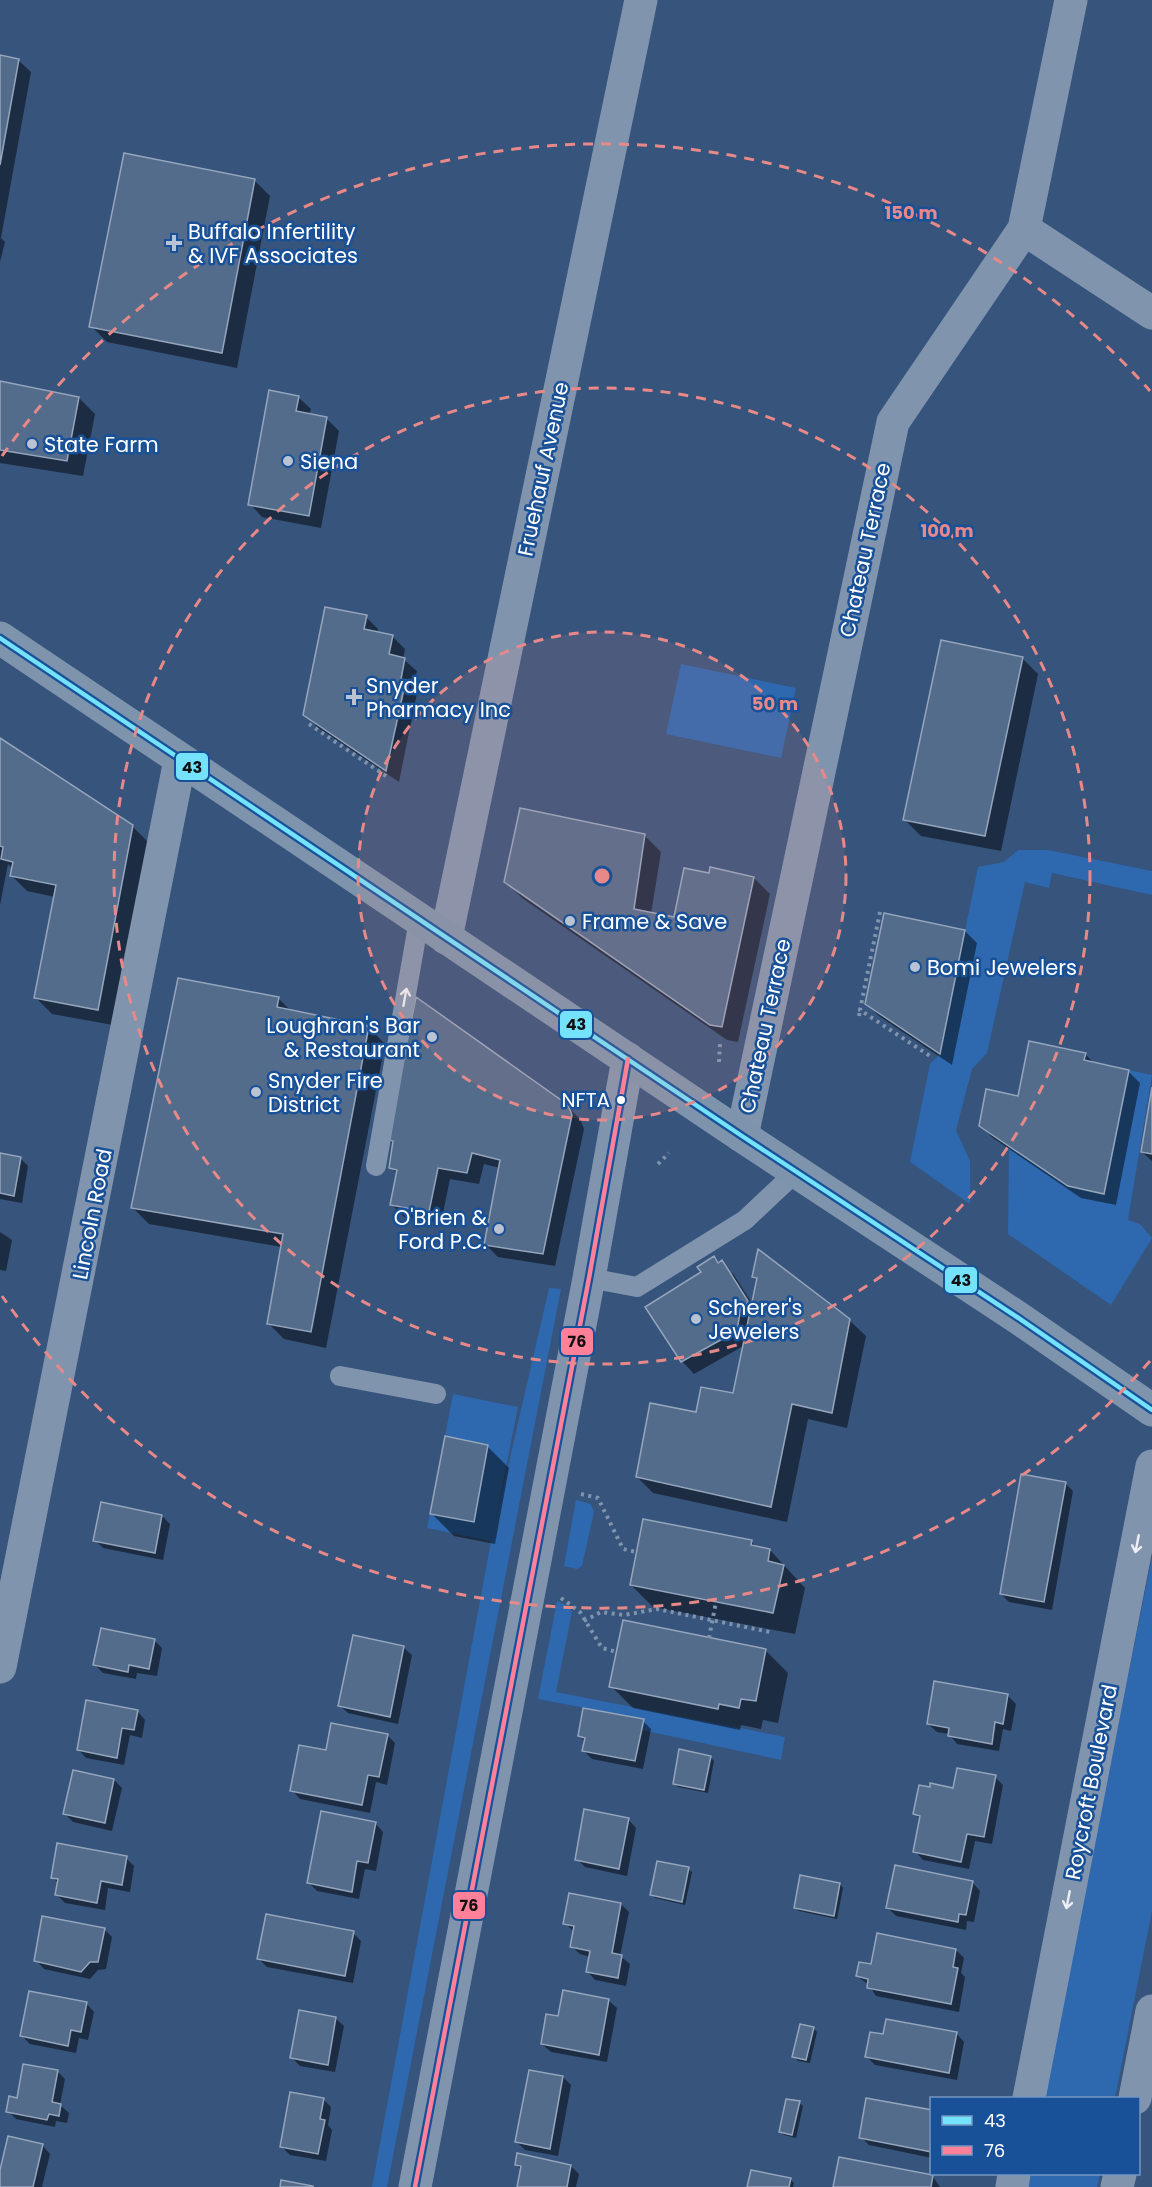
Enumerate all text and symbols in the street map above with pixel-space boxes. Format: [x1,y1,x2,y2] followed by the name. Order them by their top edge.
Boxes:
[884,200,938,225] text: 150 m
[188,217,358,270] place label: Buffalo Infertility & IVF Associates
[165,234,183,252] marker: Buffalo Infertility & IVF Associates
[510,379,576,559] street label: Fruehauf Avenue
[44,430,159,459] place label: State Farm
[25,437,39,451] marker: State Farm
[300,447,358,476] place label: Siena
[281,454,295,468] marker: Siena
[832,460,898,640] street label: Chateau Terrace
[920,518,974,543] text: 100 m
[366,671,511,724] place label: Snyder Pharmacy Inc
[347,690,361,704] marker: Snyder Pharmacy Inc
[752,691,798,716] text: 50 m
[175,752,209,781] line badge: 43
[182,756,202,779] text: 43
[592,866,612,886] centre of rings
[582,907,727,936] place label: Frame & Save
[563,914,577,928] marker: Frame & Save
[732,936,798,1116] street label: Chateau Terrace
[927,953,1077,982] place label: Bomi Jewelers
[908,960,922,974] marker: Bomi Jewelers
[400,987,411,1007] one-way arrow
[559,1010,593,1039] line badge: 43
[266,1011,420,1064] place label: Loughran's Bar & Restaurant
[566,1013,586,1036] text: 43
[425,1030,439,1044] marker: Loughran's Bar & Restaurant
[268,1066,383,1119] place label: Snyder Fire District
[249,1085,263,1099] marker: Snyder Fire District
[562,1086,610,1114] place label: NFTA
[615,1094,627,1106] marker: NFTA
[65,1146,119,1282] street label: Lincoln Road
[394,1203,487,1256] place label: O'Brien & Ford P.C.
[492,1222,506,1236] marker: O'Brien & Ford P.C.
[944,1266,978,1294] line badge: 43
[951,1269,971,1292] text: 43
[708,1293,803,1346] place label: Scherer's Jewelers
[689,1312,703,1326] marker: Scherer's Jewelers
[560,1327,594,1356] line badge: 76
[568,1330,586,1353] text: 76
[1131,1534,1142,1553] one-way arrow
[1058,1682,1124,1882] street label: Roycroft Boulevard
[1062,1890,1073,1909] one-way arrow
[452,1891,486,1920] line badge: 76
[460,1894,478,1917] text: 76
[930,2097,1140,2175] legend
[984,2108,1006,2133] text: 43
[984,2138,1005,2163] text: 76

